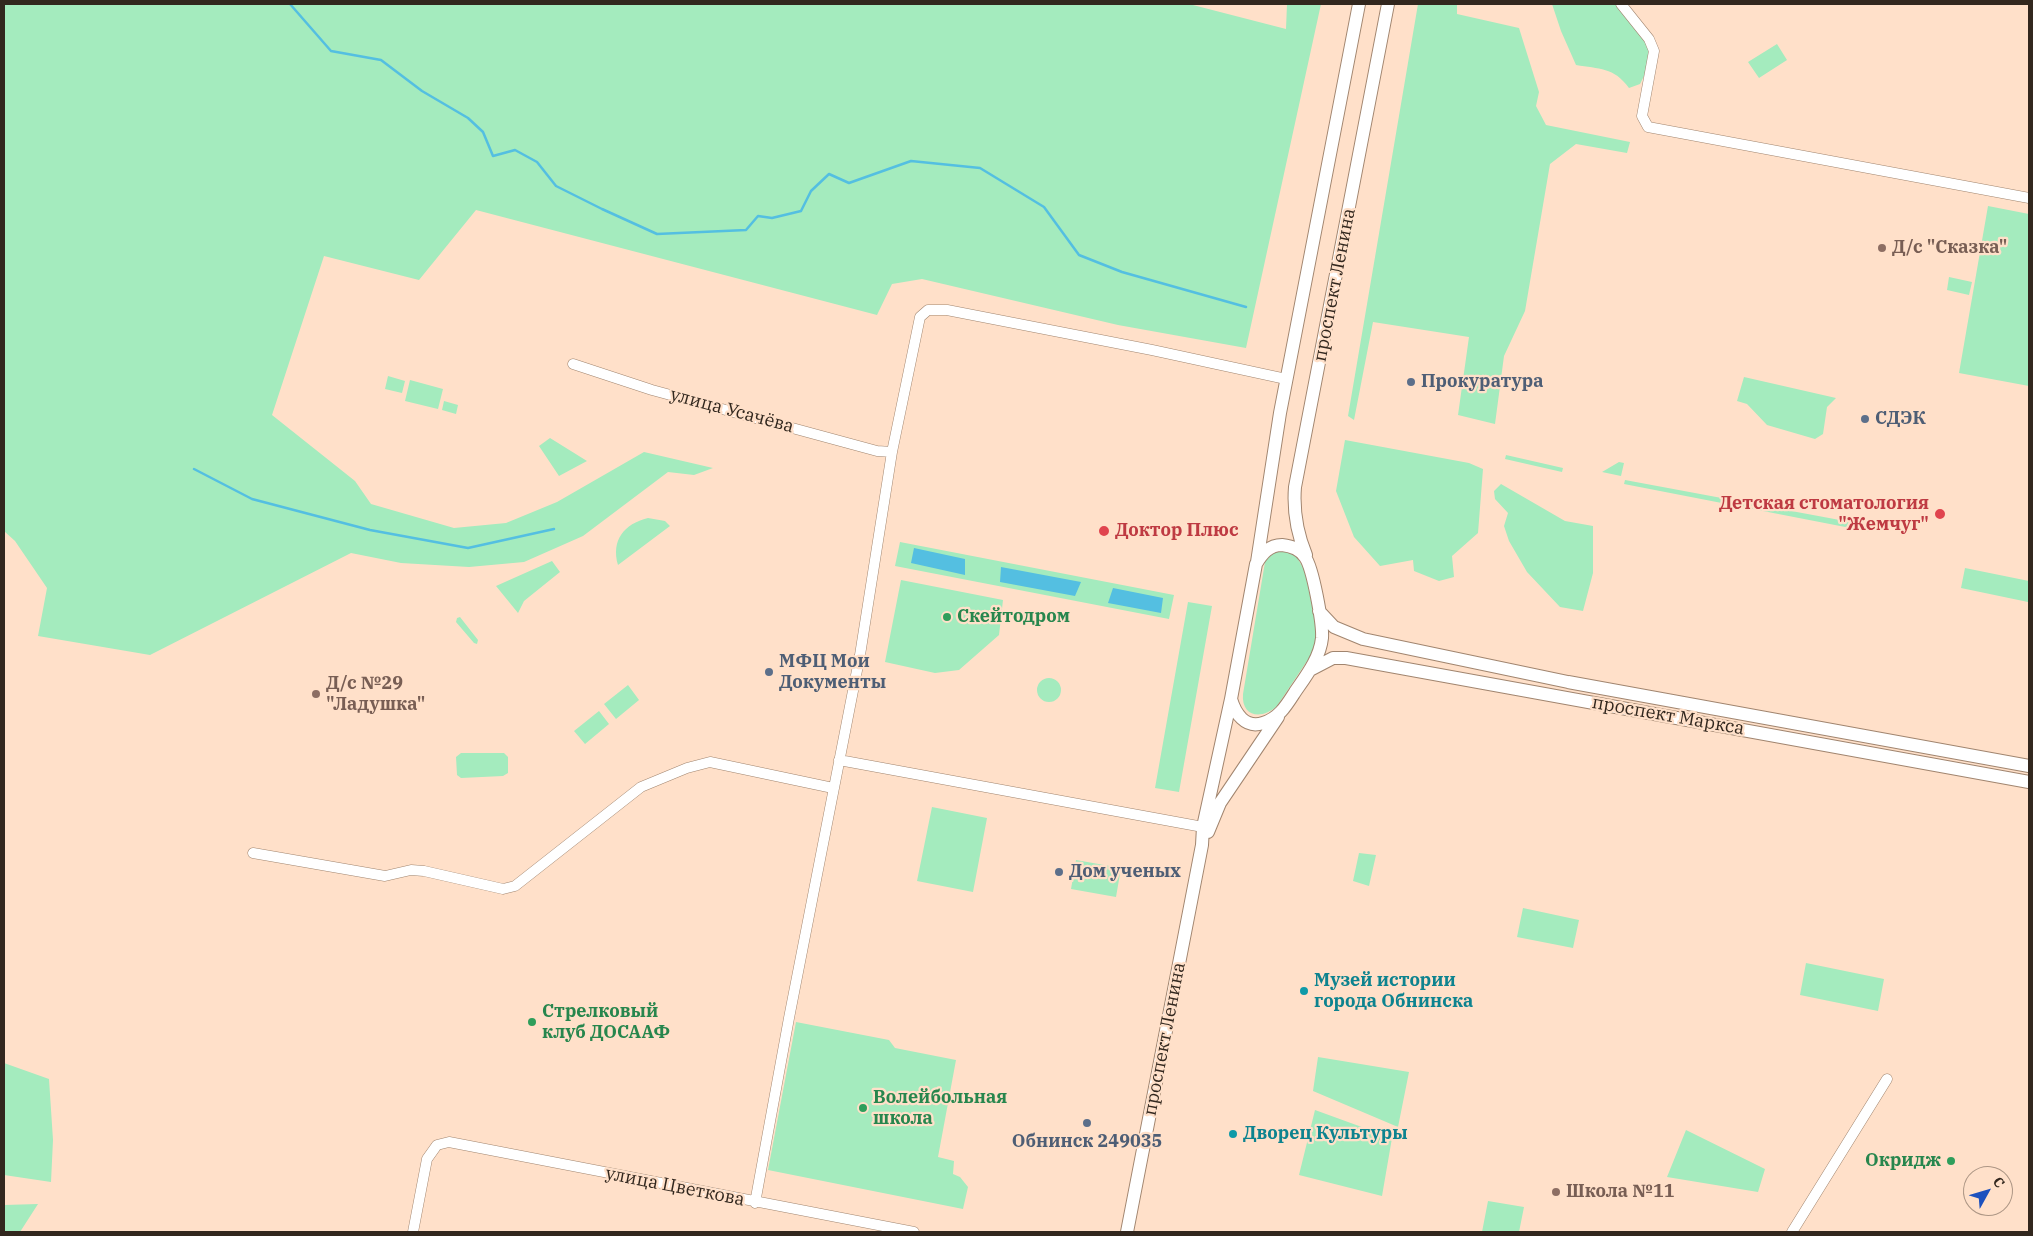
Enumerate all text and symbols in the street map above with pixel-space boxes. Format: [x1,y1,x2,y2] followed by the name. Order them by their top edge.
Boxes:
[1310,207,1360,363] street label: проспект Ленина
[1892,237,2007,259] place label: Д/с "Сказка"
[1876,242,1888,254] marker: Д/с "Сказка"
[1421,371,1544,393] place label: Прокуратура
[1405,376,1417,388] marker: Прокуратура
[668,384,796,438] street label: улица Усачёва
[1875,408,1926,430] place label: СДЭК
[1859,413,1871,425] marker: СДЭК
[1719,493,1929,536] place label: Детская стоматология "Жемчуг"
[1933,507,1947,521] marker: Детская стоматология "Жемчуг"
[1115,520,1239,542] place label: Доктор Плюс
[1097,524,1111,538] marker: Доктор Плюс
[957,606,1070,628] place label: Скейтодром
[941,611,953,623] marker: Скейтодром
[779,651,886,694] place label: МФЦ Мои Документы
[763,666,775,678] marker: МФЦ Мои Документы
[326,673,425,716] place label: Д/с №29 "Ладушка"
[310,688,322,700] marker: Д/с №29 "Ладушка"
[1590,692,1746,740] street label: проспект Маркса
[1069,861,1181,883] place label: Дом ученых
[1053,866,1065,878] marker: Дом ученых
[1140,961,1190,1117] street label: проспект Ленина
[1314,970,1473,1012] place label: Музей истории города Обнинска
[1298,985,1310,997] marker: Музей истории города Обнинска
[542,1001,670,1044] place label: Стрелковый клуб ДОСААФ
[526,1016,538,1028] marker: Стрелковый клуб ДОСААФ
[873,1087,1007,1130] place label: Волейбольная школа
[857,1102,869,1114] marker: Волейбольная школа
[1081,1117,1093,1129] marker: Обнинск 249035
[1243,1123,1408,1145] place label: Дворец Культуры
[1227,1128,1239,1140] marker: Дворец Культуры
[1012,1131,1162,1153] place label: Обнинск 249035
[1865,1150,1941,1172] place label: Окридж
[1945,1155,1957,1167] marker: Окридж
[604,1163,746,1211] street label: улица Цветкова
[1963,1166,2013,1216] north arrow
[1989,1173,2009,1191] text: С
[1566,1181,1675,1203] place label: Школа №11
[1550,1186,1562,1198] marker: Школа №11

